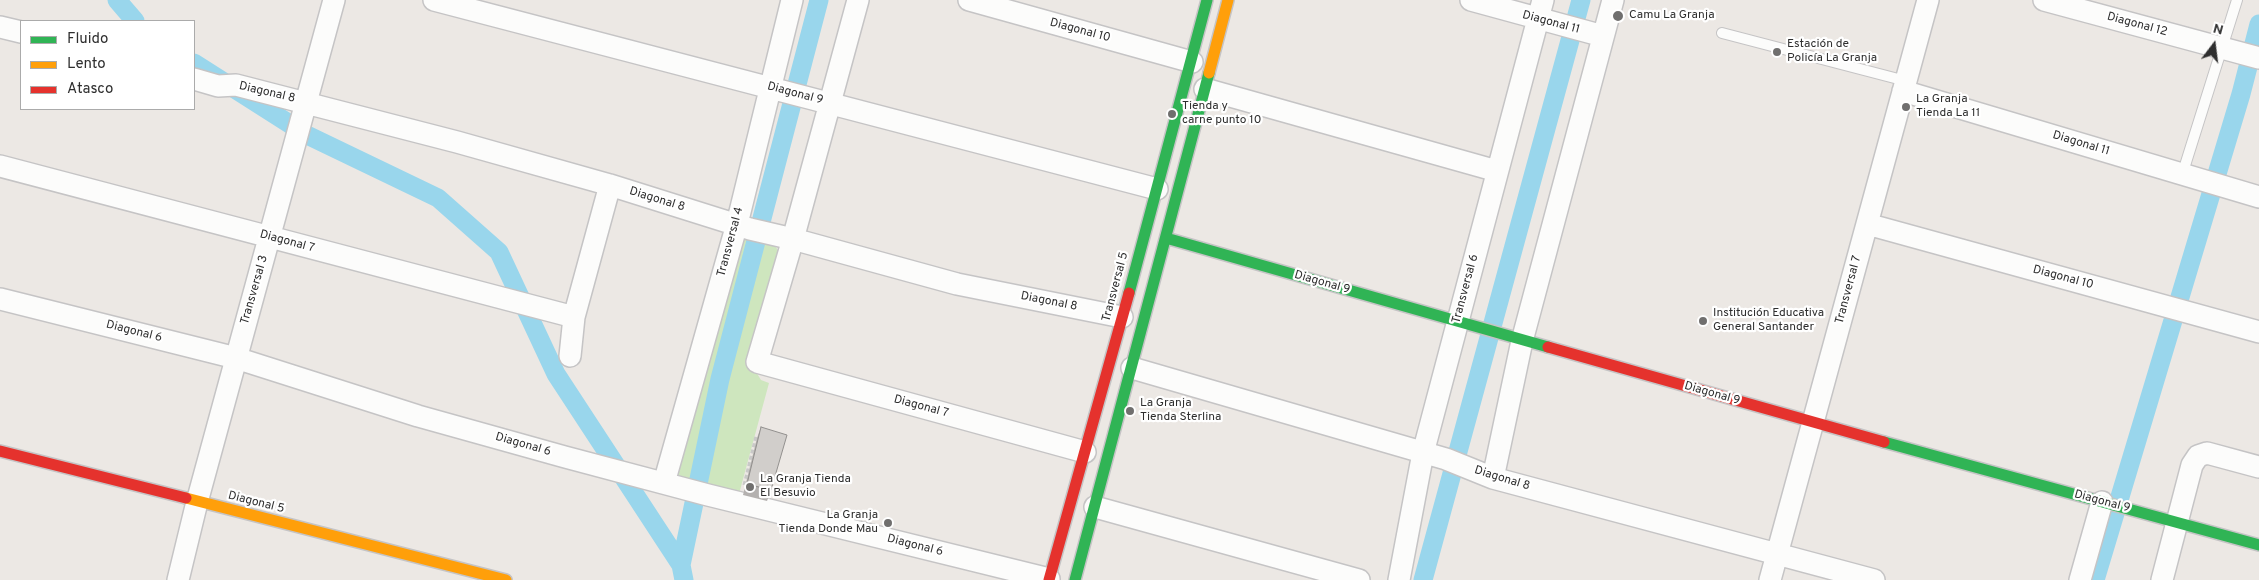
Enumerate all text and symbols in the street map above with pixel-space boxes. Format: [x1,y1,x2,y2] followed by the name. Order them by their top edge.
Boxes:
[1521,8,1581,38] street label: Diagonal 11
[1611,9,1625,23] marker: Camu La Granja
[1629,9,1714,23] place label: Camu La Granja
[2105,10,2169,40] street label: Diagonal 12
[1048,16,1112,46] street label: Diagonal 10
[20,20,195,110] legend
[2189,20,2239,70] north arrow
[2211,21,2225,40] text: N
[67,30,108,49] text: Fluido
[1787,38,1877,66] place label: Estación de Policía La Granja
[1771,46,1783,58] marker: Estación de Policía La Granja
[67,55,106,74] text: Lento
[67,80,113,99] text: Atasco
[237,80,297,106] street label: Diagonal 8
[765,80,825,108] street label: Diagonal 9
[1916,93,1980,121] place label: La Granja Tienda La 11
[1182,100,1261,128] place label: Tienda y carne punto 10
[1900,101,1912,113] marker: La Granja Tienda La 11
[1166,108,1178,120] marker: Tienda y carne punto 10
[2051,128,2111,160] street label: Diagonal 11
[627,185,687,215] street label: Diagonal 8
[715,206,747,278] street label: Transversal 4
[258,228,316,256] street label: Diagonal 7
[1100,251,1132,323] street label: Transversal 5
[1450,253,1482,325] street label: Transversal 6
[238,254,272,326] street label: Transversal 3
[1833,254,1865,326] street label: Transversal 7
[2031,263,2095,293] street label: Diagonal 10
[1292,268,1352,298] street label: Diagonal 9
[1019,289,1079,315] street label: Diagonal 8
[1713,307,1824,335] place label: Institución Educativa General Santander
[1697,315,1709,327] marker: Institución Educativa General Santander
[104,318,164,346] street label: Diagonal 6
[1682,379,1742,409] street label: Diagonal 9
[892,393,950,421] street label: Diagonal 7
[1140,397,1221,425] place label: La Granja Tienda Sterlina
[1124,405,1136,417] marker: La Granja Tienda Sterlina
[493,430,553,460] street label: Diagonal 6
[1472,464,1532,494] street label: Diagonal 8
[760,473,851,501] place label: La Granja Tienda El Besuvio
[744,481,756,493] marker: La Granja Tienda El Besuvio
[2072,488,2132,516] street label: Diagonal 9
[226,489,286,517] street label: Diagonal 5
[779,509,878,537] place label: La Granja Tienda Donde Mau
[882,517,894,529] marker: La Granja Tienda Donde Mau
[885,532,945,560] street label: Diagonal 6

